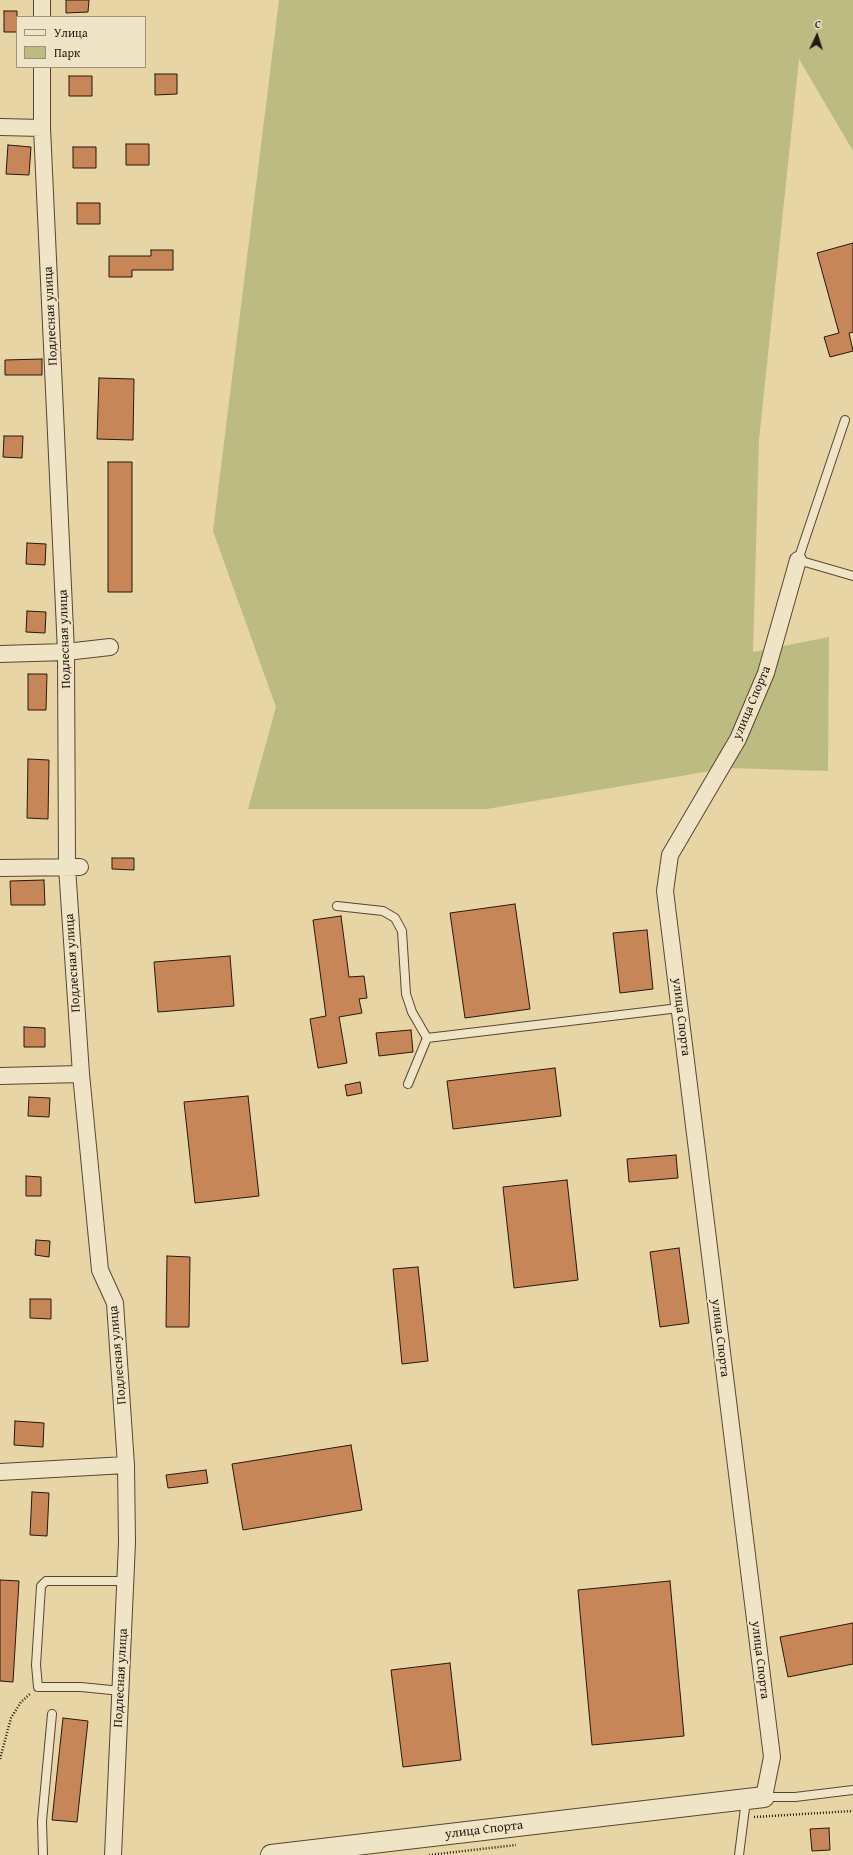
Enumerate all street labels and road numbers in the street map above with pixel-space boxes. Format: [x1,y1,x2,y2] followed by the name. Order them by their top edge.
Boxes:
[41,266,61,366] street label: Подлесная улица
[55,589,75,689] street label: Подлесная улица
[729,664,775,742] street label: улица Спорта
[62,913,84,1013] street label: Подлесная улица
[668,977,694,1057] street label: улица Спорта
[707,1298,733,1378] street label: улица Спорта
[106,1305,130,1405] street label: Подлесная улица
[747,1620,773,1700] street label: улица Спорта
[111,1628,131,1728] street label: Подлесная улица
[444,1817,524,1843] street label: улица Спорта

